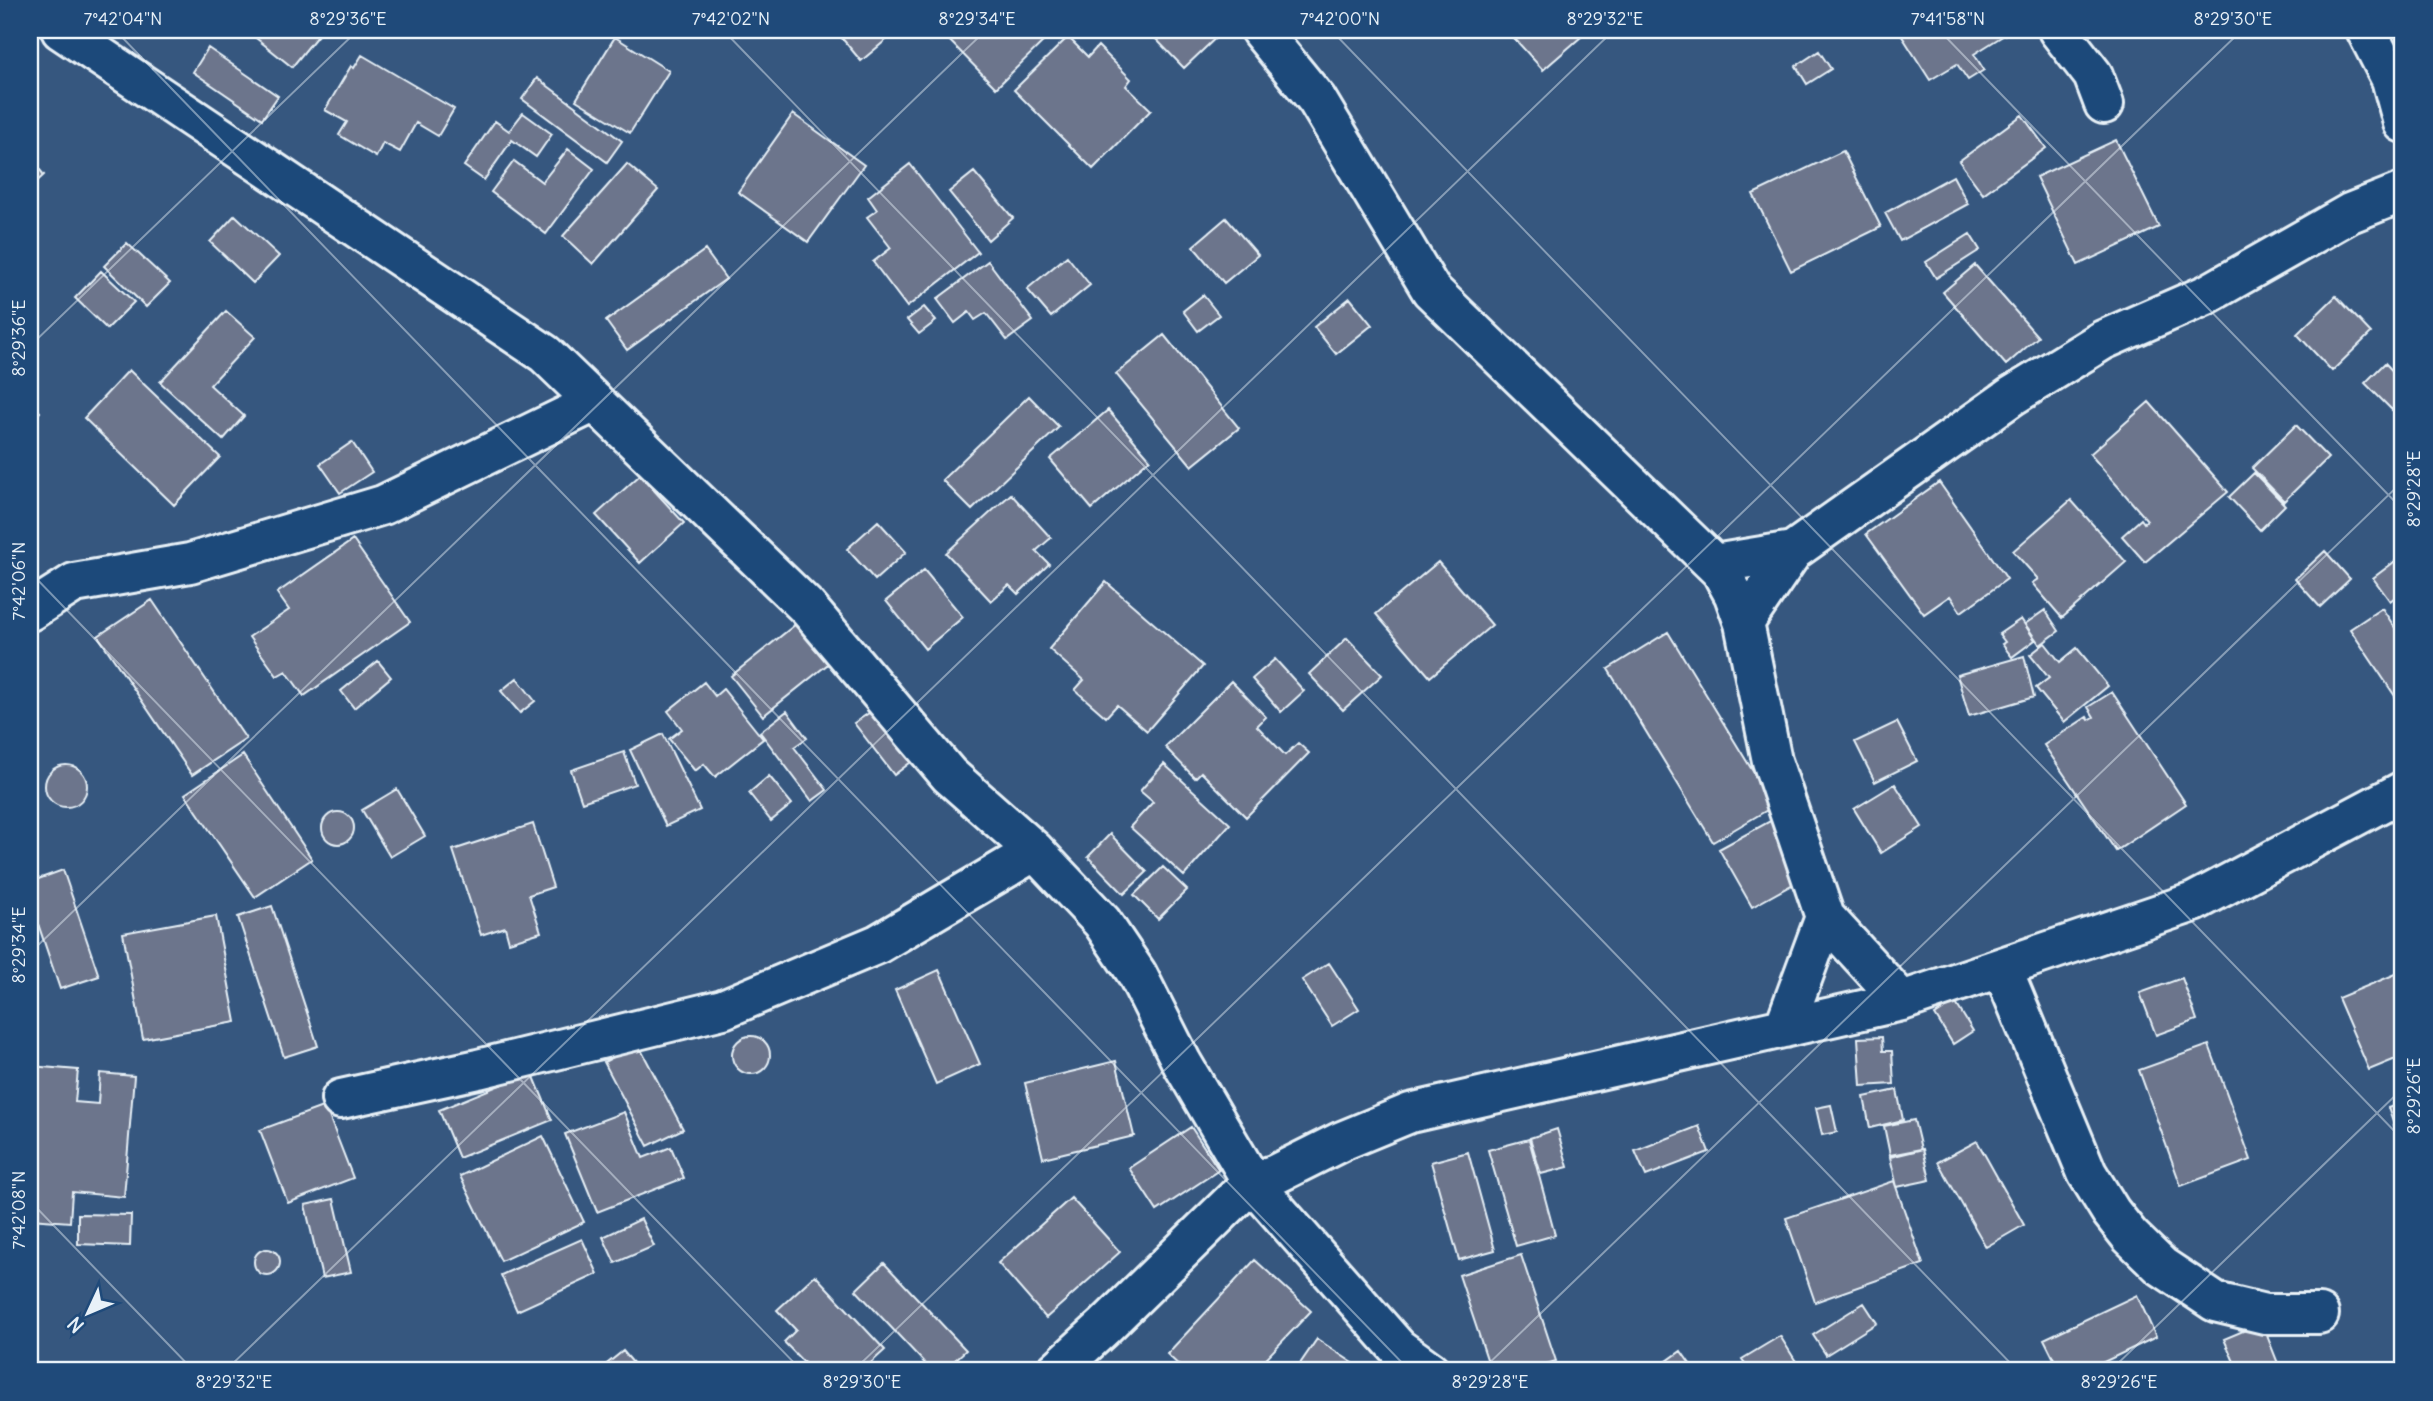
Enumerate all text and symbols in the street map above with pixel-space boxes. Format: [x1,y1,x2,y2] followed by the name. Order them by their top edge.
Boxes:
[84,7,162,30] text: 7°42'04"N
[309,7,387,30] text: 8°29'36"E
[692,7,770,30] text: 7°42'02"N
[938,7,1016,30] text: 8°29'34"E
[1300,7,1380,30] text: 7°42'00"N
[1567,7,1643,30] text: 8°29'32"E
[1911,7,1985,30] text: 7°41'58"N
[2194,7,2272,30] text: 8°29'30"E
[7,299,30,377] text: 8°29'36"E
[2402,451,2425,528] text: 8°29'28"E
[7,542,30,620] text: 7°42'06"N
[7,906,30,984] text: 8°29'34"E
[2402,1057,2425,1135] text: 8°29'26"E
[7,1171,30,1249] text: 7°42'08"N
[52,1278,122,1348] north arrow
[63,1312,89,1338] text: N
[196,1370,272,1393] text: 8°29'32"E
[823,1370,901,1393] text: 8°29'30"E
[1452,1370,1529,1393] text: 8°29'28"E
[2080,1370,2158,1393] text: 8°29'26"E

